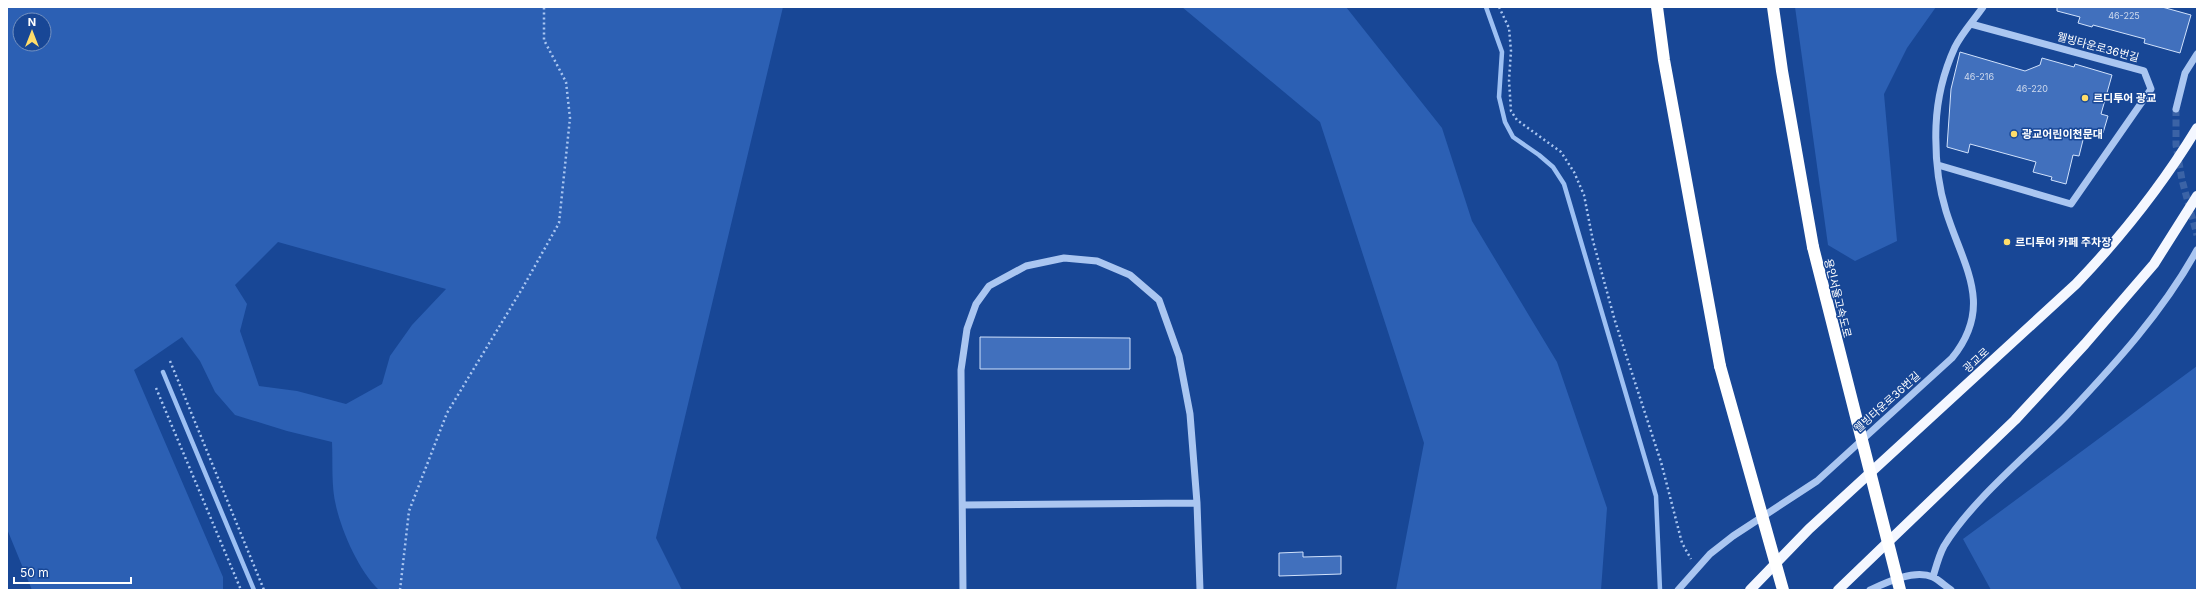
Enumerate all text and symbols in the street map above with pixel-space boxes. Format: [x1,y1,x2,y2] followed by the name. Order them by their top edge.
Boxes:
[2108,10,2140,21] house number: 46-225
[12,12,52,52] north arrow
[28,15,36,29] text: N
[2055,29,2141,65] street label: 웰빙타운로36번길
[1964,71,1994,82] house number: 46-216
[2016,83,2048,94] house number: 46-220
[2093,91,2156,105] place label: 르디투어 광교
[2080,93,2090,103] marker: 르디투어 광교
[2022,127,2103,141] place label: 광교어린이천문대
[2009,129,2019,139] marker: 광교어린이천문대
[2015,235,2111,249] place label: 르디투어 카페 주차장
[2002,237,2012,247] marker: 르디투어 카페 주차장
[1821,257,1855,339] street label: 용인서울고속도로
[1960,345,1992,375] street label: 광교로
[1851,369,1923,435] street label: 웰빙타운로36번길
[14,559,131,585] scale bar
[20,565,49,580] text: 50 m

